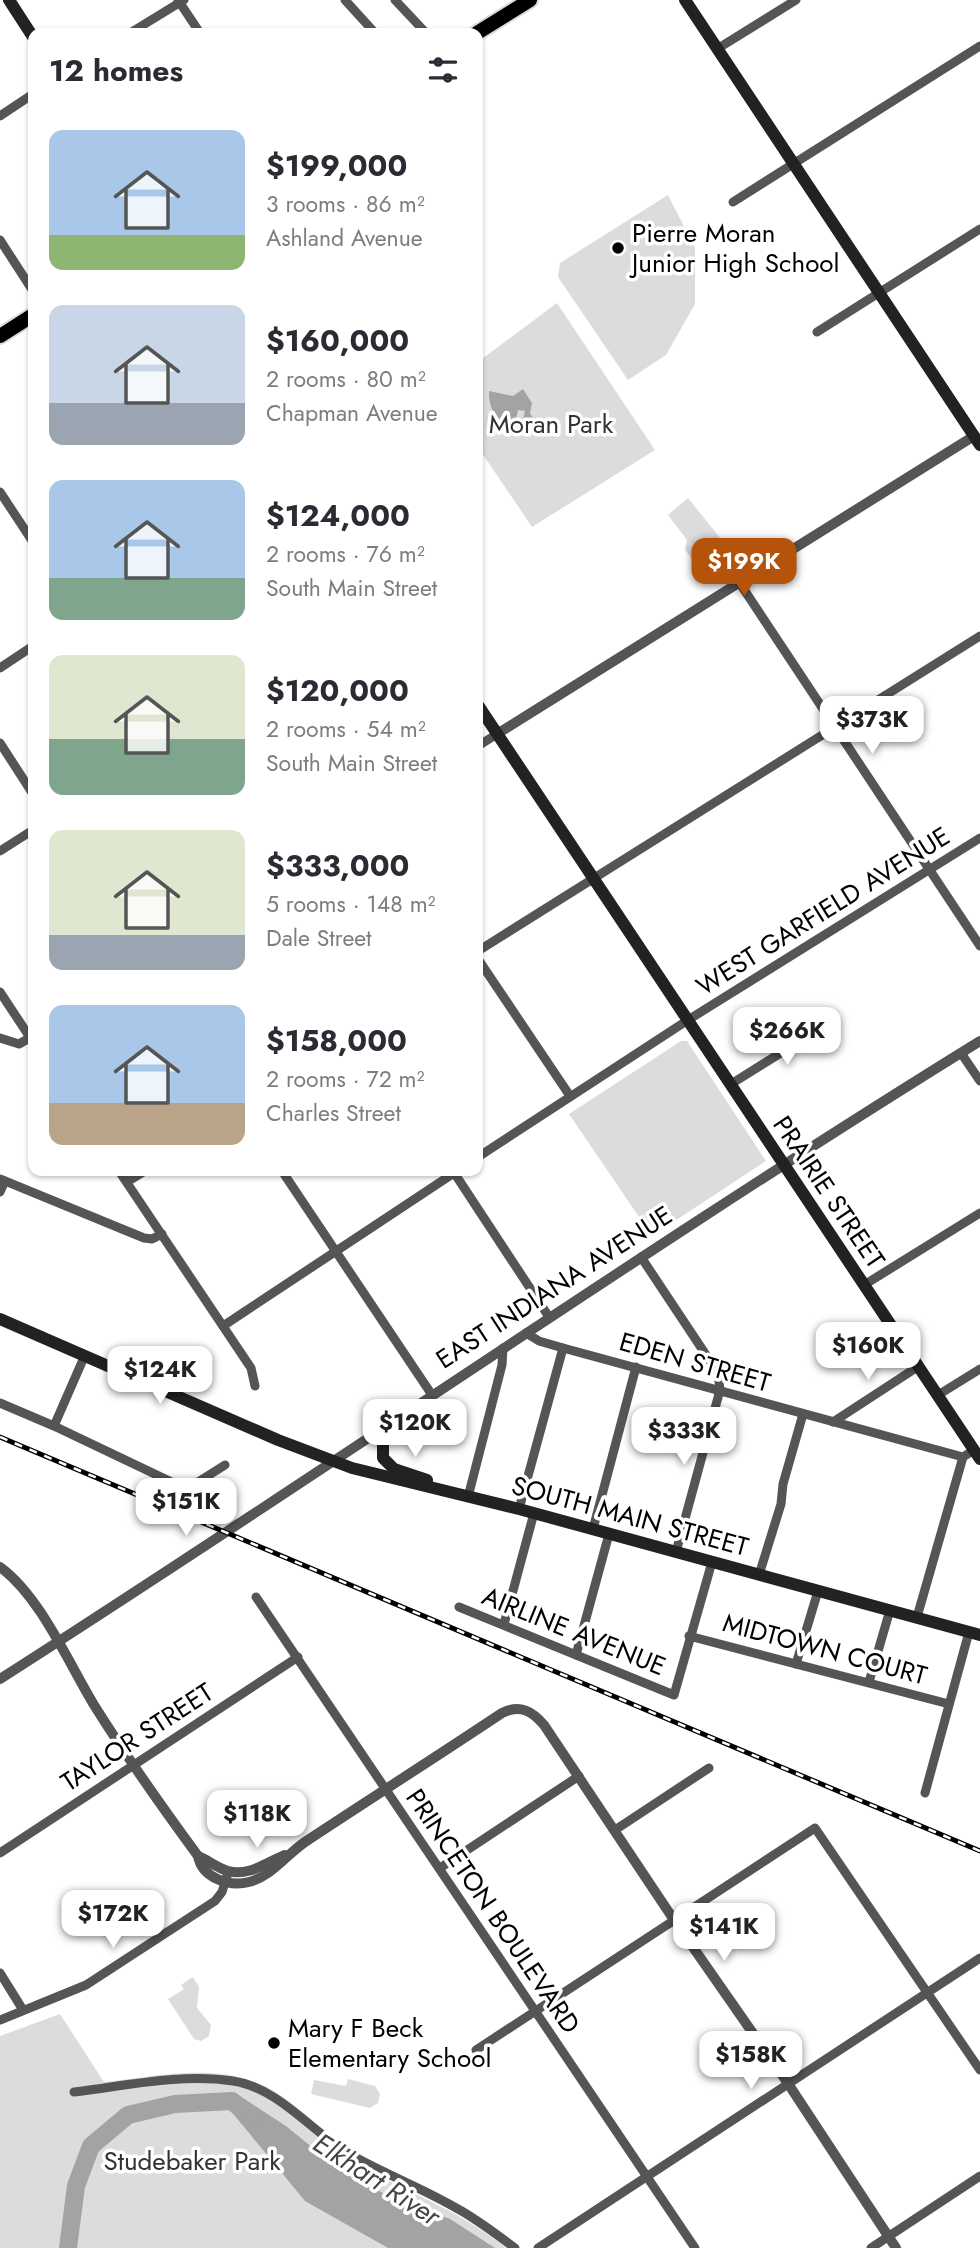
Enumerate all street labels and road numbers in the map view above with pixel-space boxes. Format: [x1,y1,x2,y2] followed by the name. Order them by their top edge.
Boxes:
[689,817,957,1005] street label: WEST GARFIELD AVENUE
[764,1108,894,1276] street label: PRAIRIE STREET
[428,1196,680,1378] street label: EAST INDIANA AVENUE
[615,1322,775,1402] street label: EDEN STREET
[507,1466,753,1566] street label: SOUTH MAIN STREET
[476,1577,672,1685] street label: AIRLINE AVENUE
[719,1603,931,1695] street label: MIDTOWN COURT
[53,1673,221,1801] street label: TAYLOR STREET
[397,1781,589,2041] street label: PRINCETON BOULEVARD

